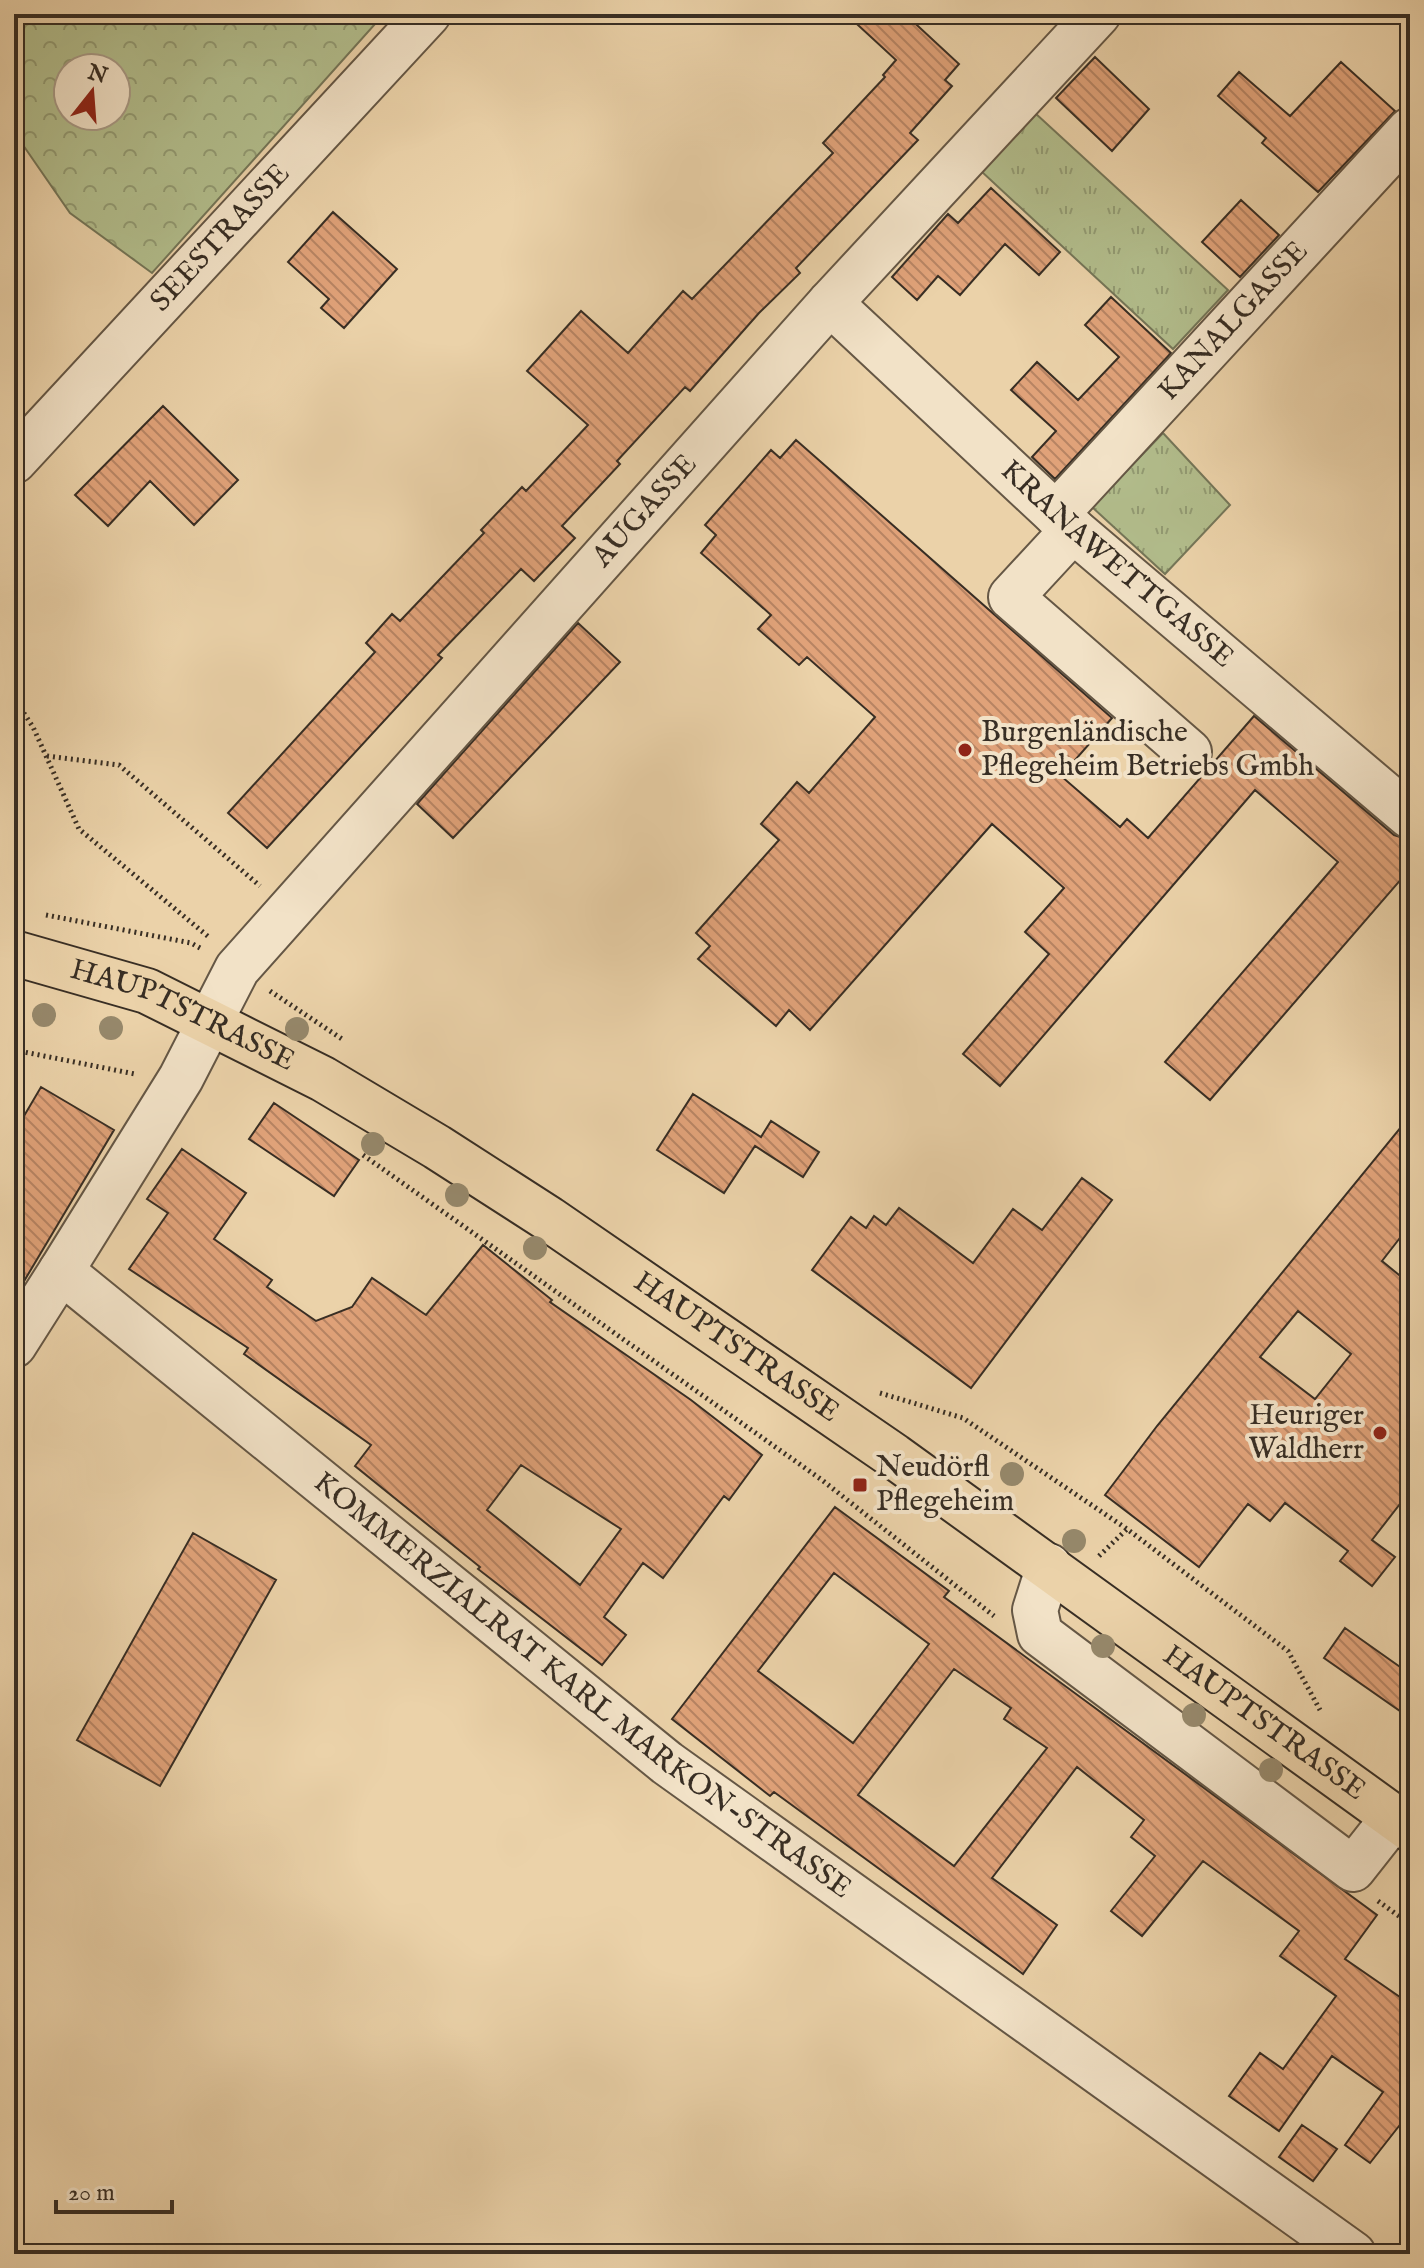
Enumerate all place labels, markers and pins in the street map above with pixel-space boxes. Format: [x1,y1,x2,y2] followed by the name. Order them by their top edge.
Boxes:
[981,714,1314,786] place label: Burgenländische Pflegeheim Betriebs Gmbh
[956,741,974,759] marker: Burgenländische Pflegeheim Betriebs Gmbh
[1249,1397,1364,1469] place label: Heuriger Waldherr
[1371,1424,1389,1442] marker: Heuriger Waldherr
[876,1449,1014,1521] place label: Neudörfl Pflegeheim
[851,1476,869,1494] marker: Neudörfl Pflegeheim

